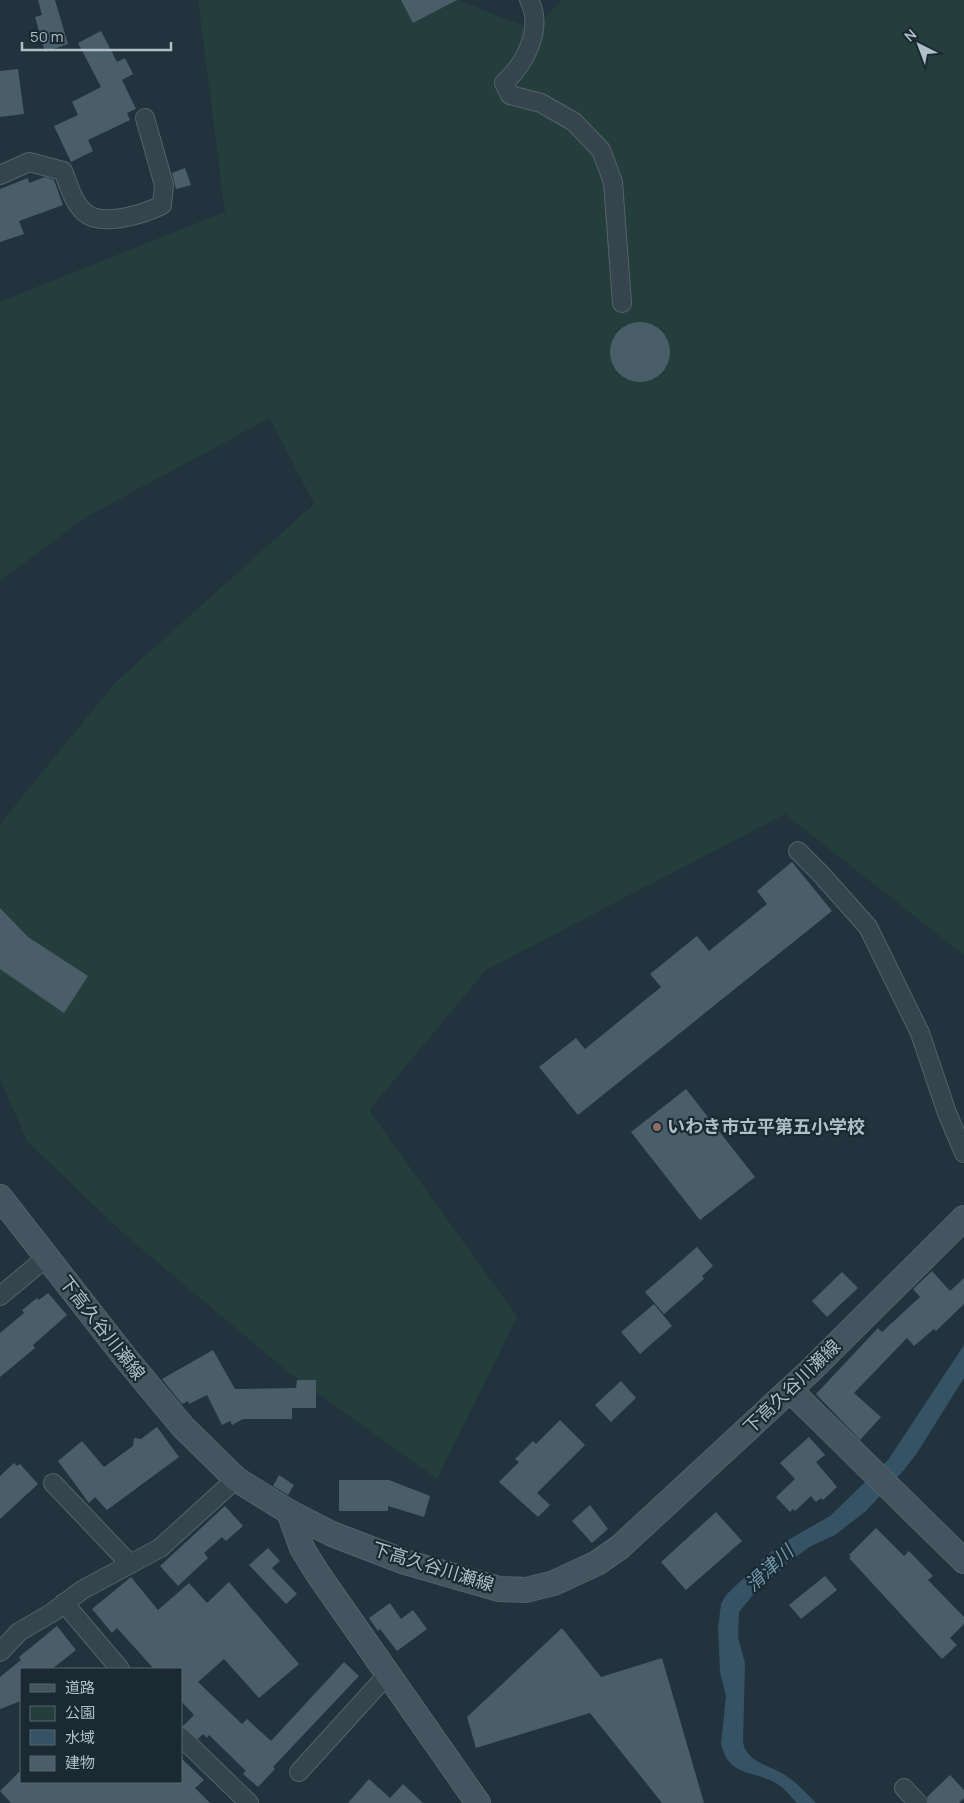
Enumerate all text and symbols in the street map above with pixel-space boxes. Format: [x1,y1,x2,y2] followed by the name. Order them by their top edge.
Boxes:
[22,20,171,52] scale bar
[894,20,944,70] north arrow
[900,25,920,45] text: N
[30,26,64,47] text: 50 m
[667,1114,865,1138] place label: いわき市立平第五小学校
[651,1121,663,1133] marker: いわき市立平第五小学校
[55,1270,151,1384] street label: 下高久谷川瀬線
[738,1334,845,1439] street label: 下高久谷川瀬線
[370,1536,497,1596] street label: 下高久谷川瀬線
[739,1538,800,1597] water label: 滑津川
[20,1668,182,1783] legend
[65,1677,95,1698] text: 道路
[65,1702,95,1723] text: 公園
[65,1727,95,1748] text: 水域
[65,1752,95,1773] text: 建物

